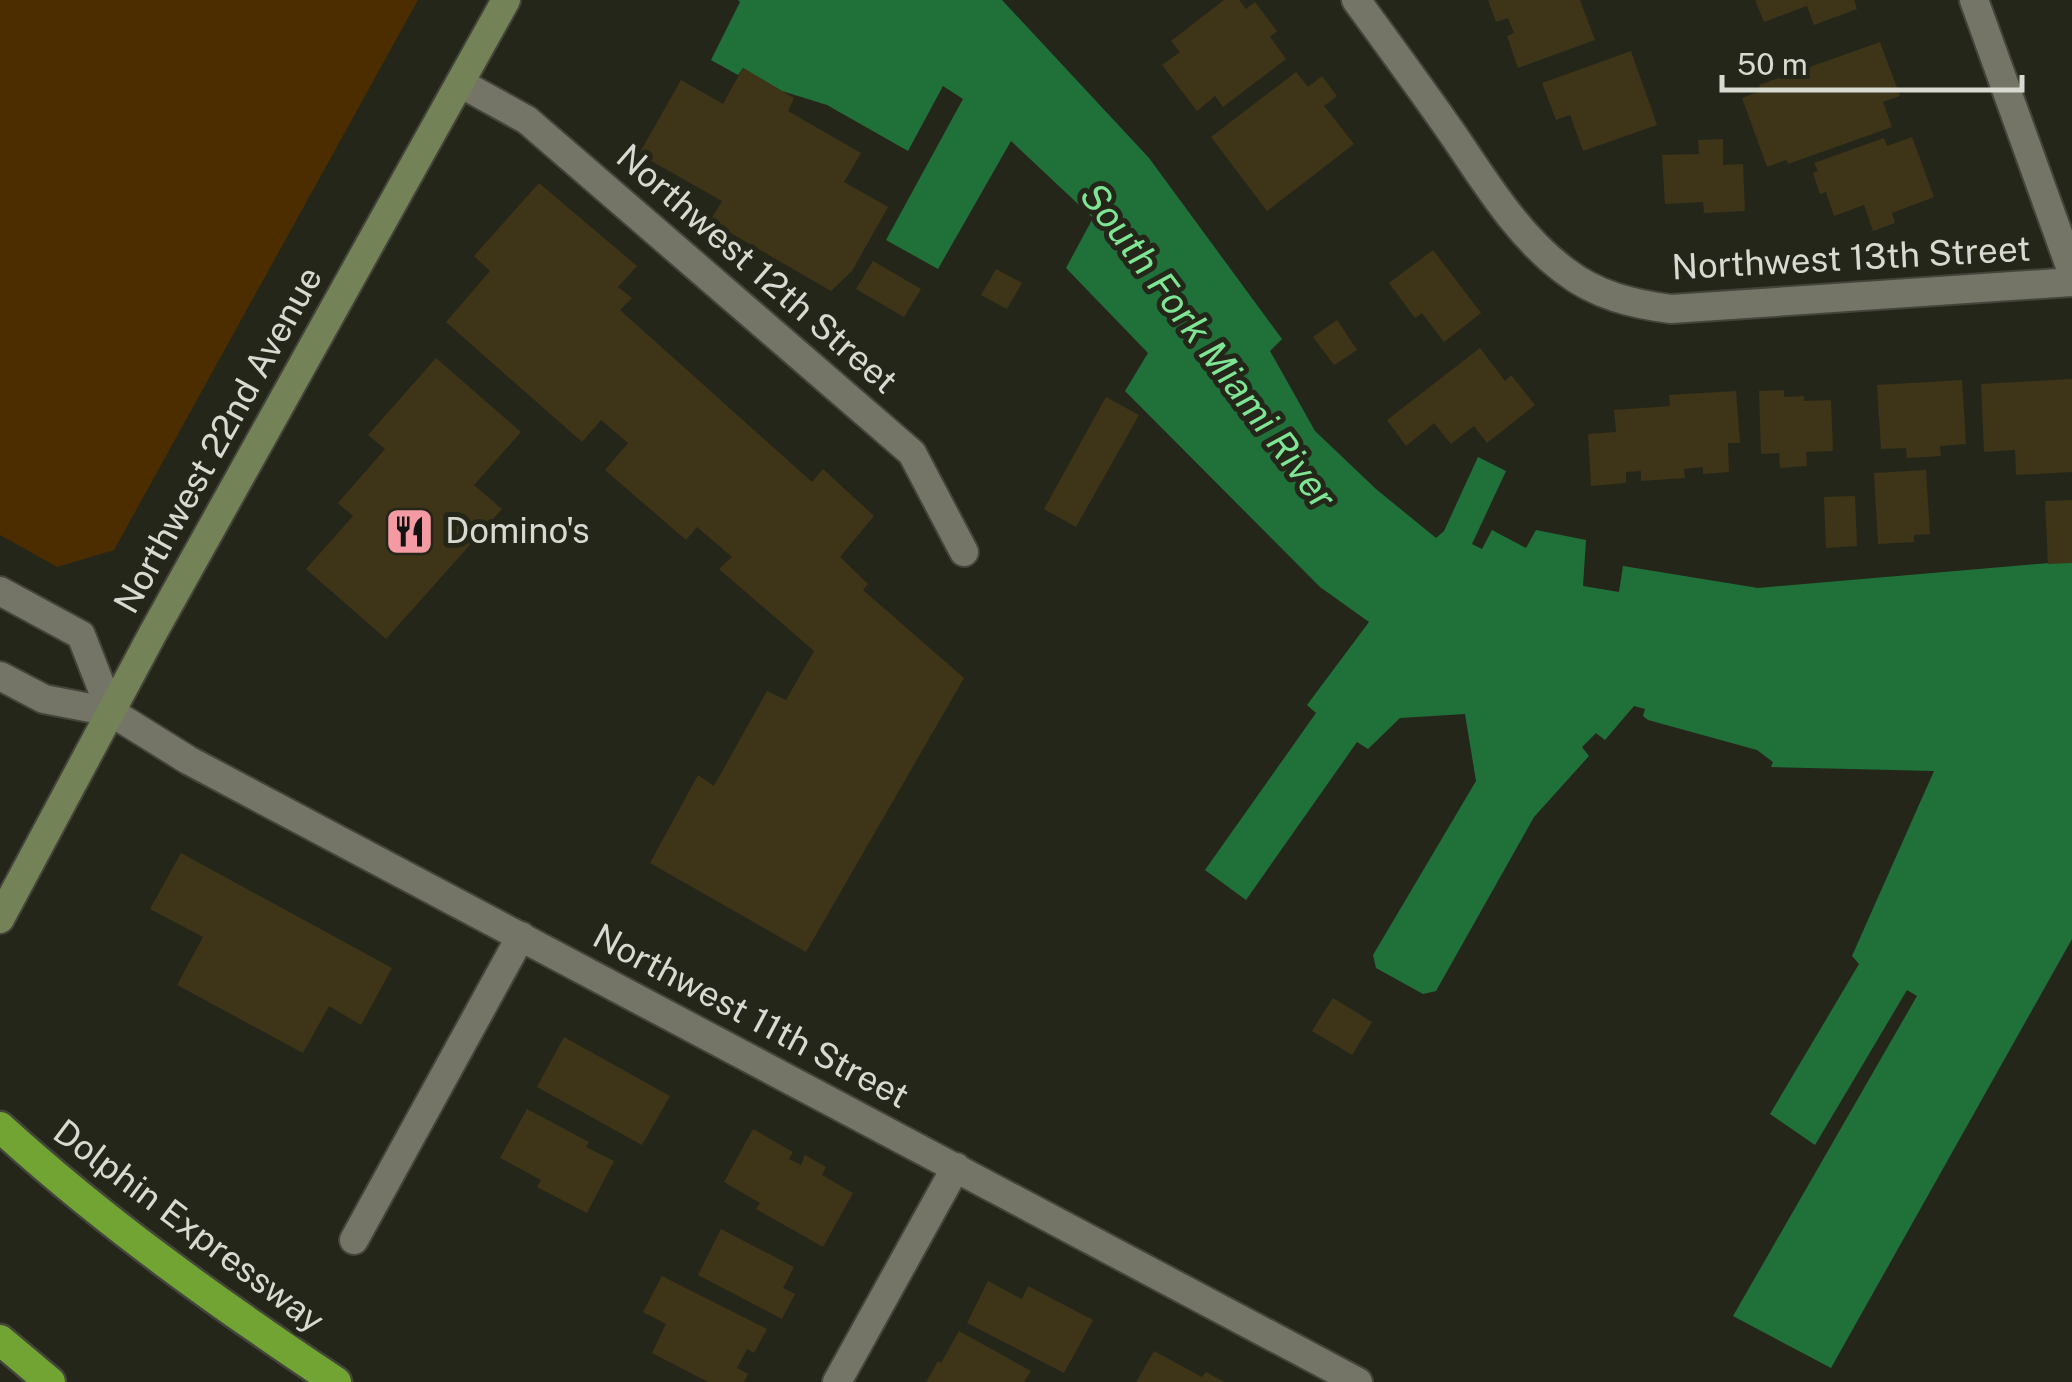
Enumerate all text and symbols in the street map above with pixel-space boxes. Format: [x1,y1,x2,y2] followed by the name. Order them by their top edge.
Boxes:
[1722,30,2022,92] scale bar
[1737,46,1808,82] text: 50 m
[609,136,906,402] street label: Northwest 12th Street
[1071,174,1346,518] water label: South Fork Miami River
[1671,228,2031,287] street label: Northwest 13th Street
[105,259,330,620] street label: Northwest 22nd Avenue
[384,505,436,557] restaurant icon: Domino's
[445,510,590,551] place label: Domino's
[586,915,916,1116] street label: Northwest 11th Street
[46,1111,333,1341] street label: Dolphin Expressway

